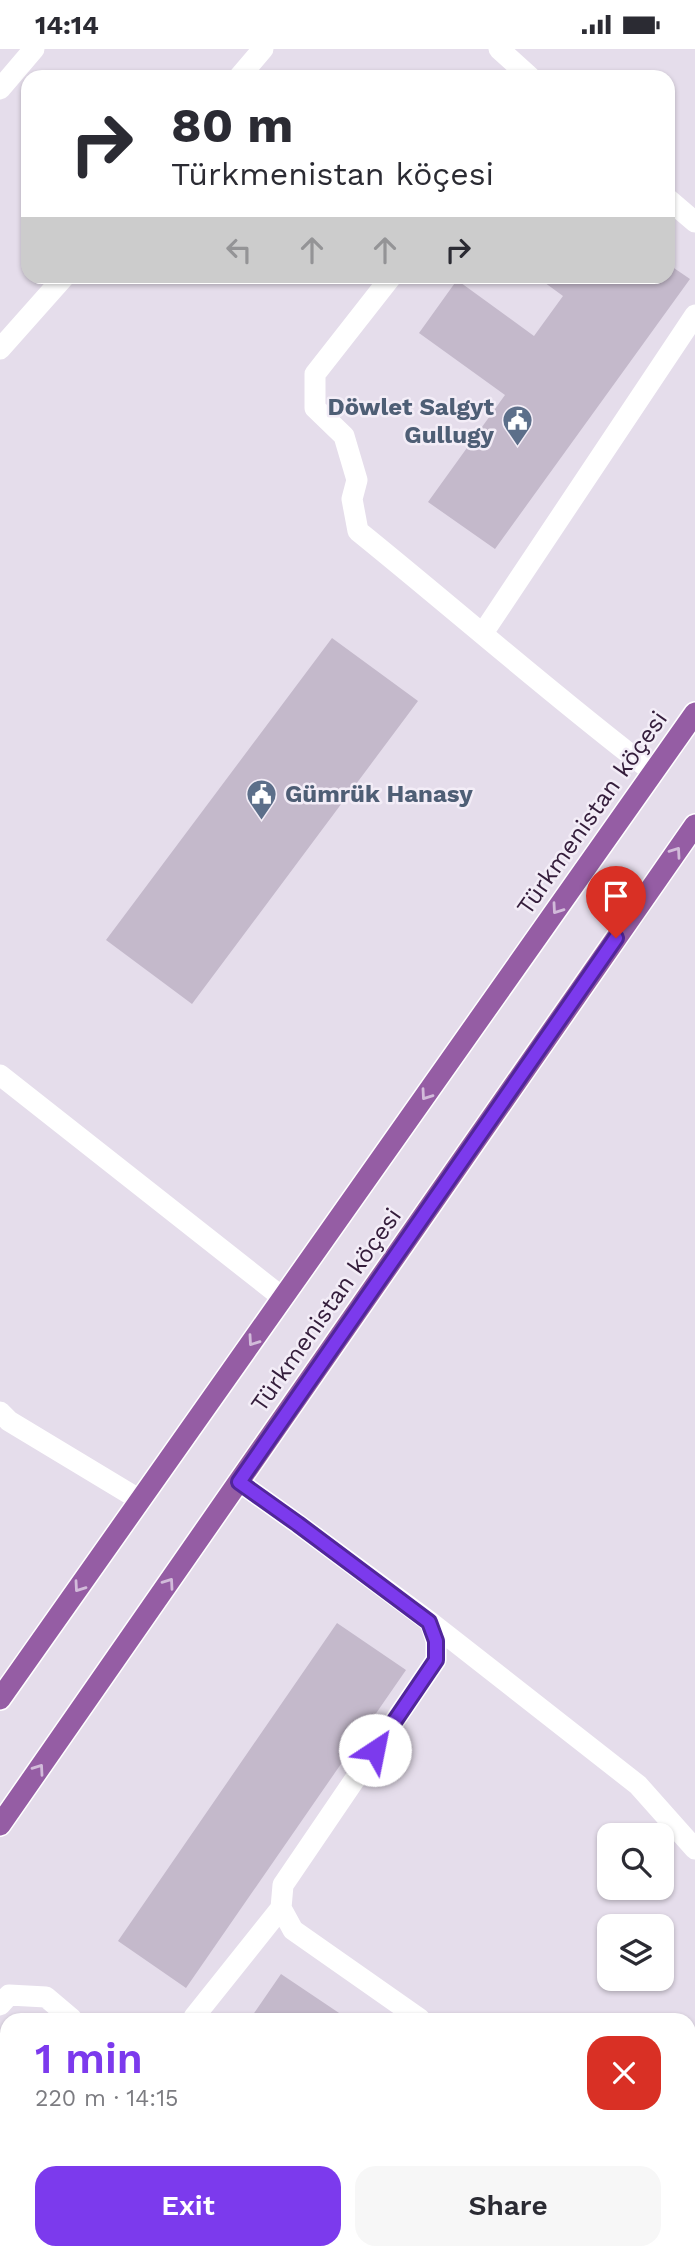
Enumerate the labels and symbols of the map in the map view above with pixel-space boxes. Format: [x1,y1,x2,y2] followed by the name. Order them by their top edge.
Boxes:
[328,393,495,449] place label: Döwlet Salgyt Gullugy
[500,404,534,448] public building icon: Döwlet Salgyt Gullugy
[511,706,673,920] street label: Türkmenistan köçesi
[245,777,279,821] public building icon: Gümrük Hanasy
[285,780,473,808] place label: Gümrük Hanasy
[668,847,680,860] one-way arrow
[586,866,646,938] pin
[553,901,565,914] one-way arrow
[422,1087,434,1100] one-way arrow
[245,1203,407,1417] street label: Türkmenistan köçesi
[249,1333,261,1346] one-way arrow
[161,1578,173,1591] one-way arrow
[75,1579,87,1592] one-way arrow
[338,1713,412,1787] position arrow
[31,1764,43,1777] one-way arrow

